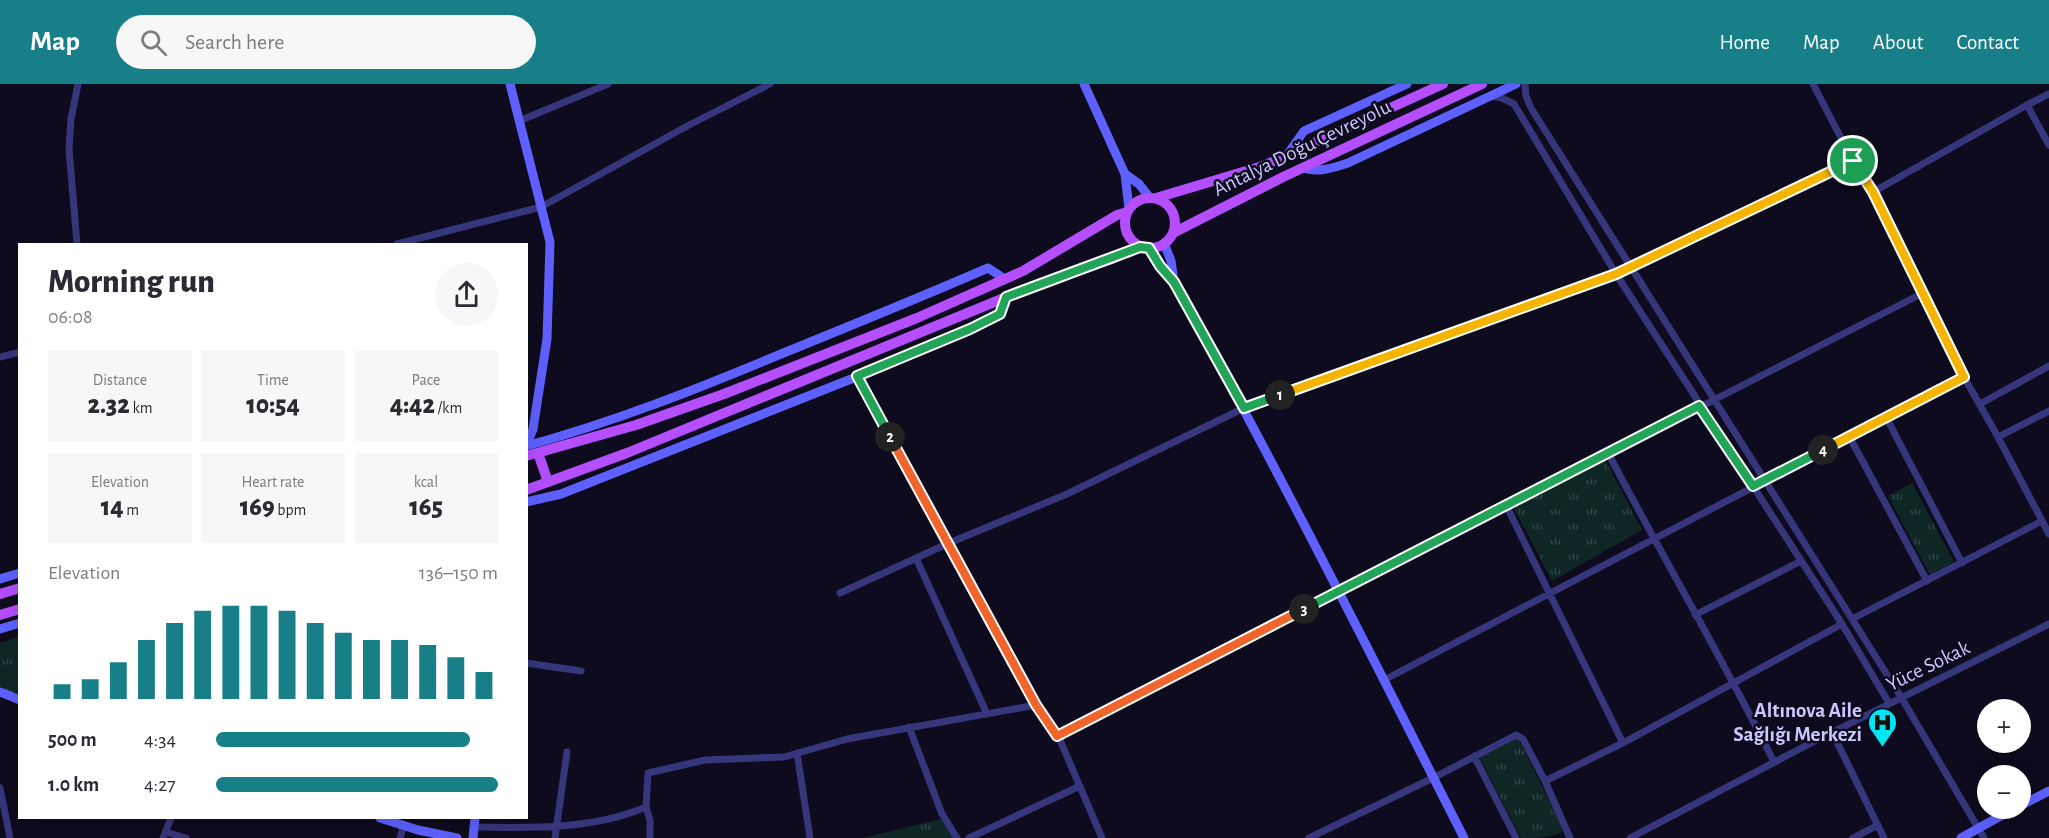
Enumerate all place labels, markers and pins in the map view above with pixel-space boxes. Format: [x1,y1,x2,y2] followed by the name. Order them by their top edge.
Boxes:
[1827,135,1878,186] pin
[1265,380,1295,410] pin: 1
[875,422,905,452] pin: 2
[1808,435,1838,465] pin: 4
[1289,594,1319,624] pin: 3
[1733,700,1862,745] place label: Altınova Aile Sağlığı Merkezi
[1867,706,1899,748] hospital icon: Altınova Aile Sağlığı Merkezi

